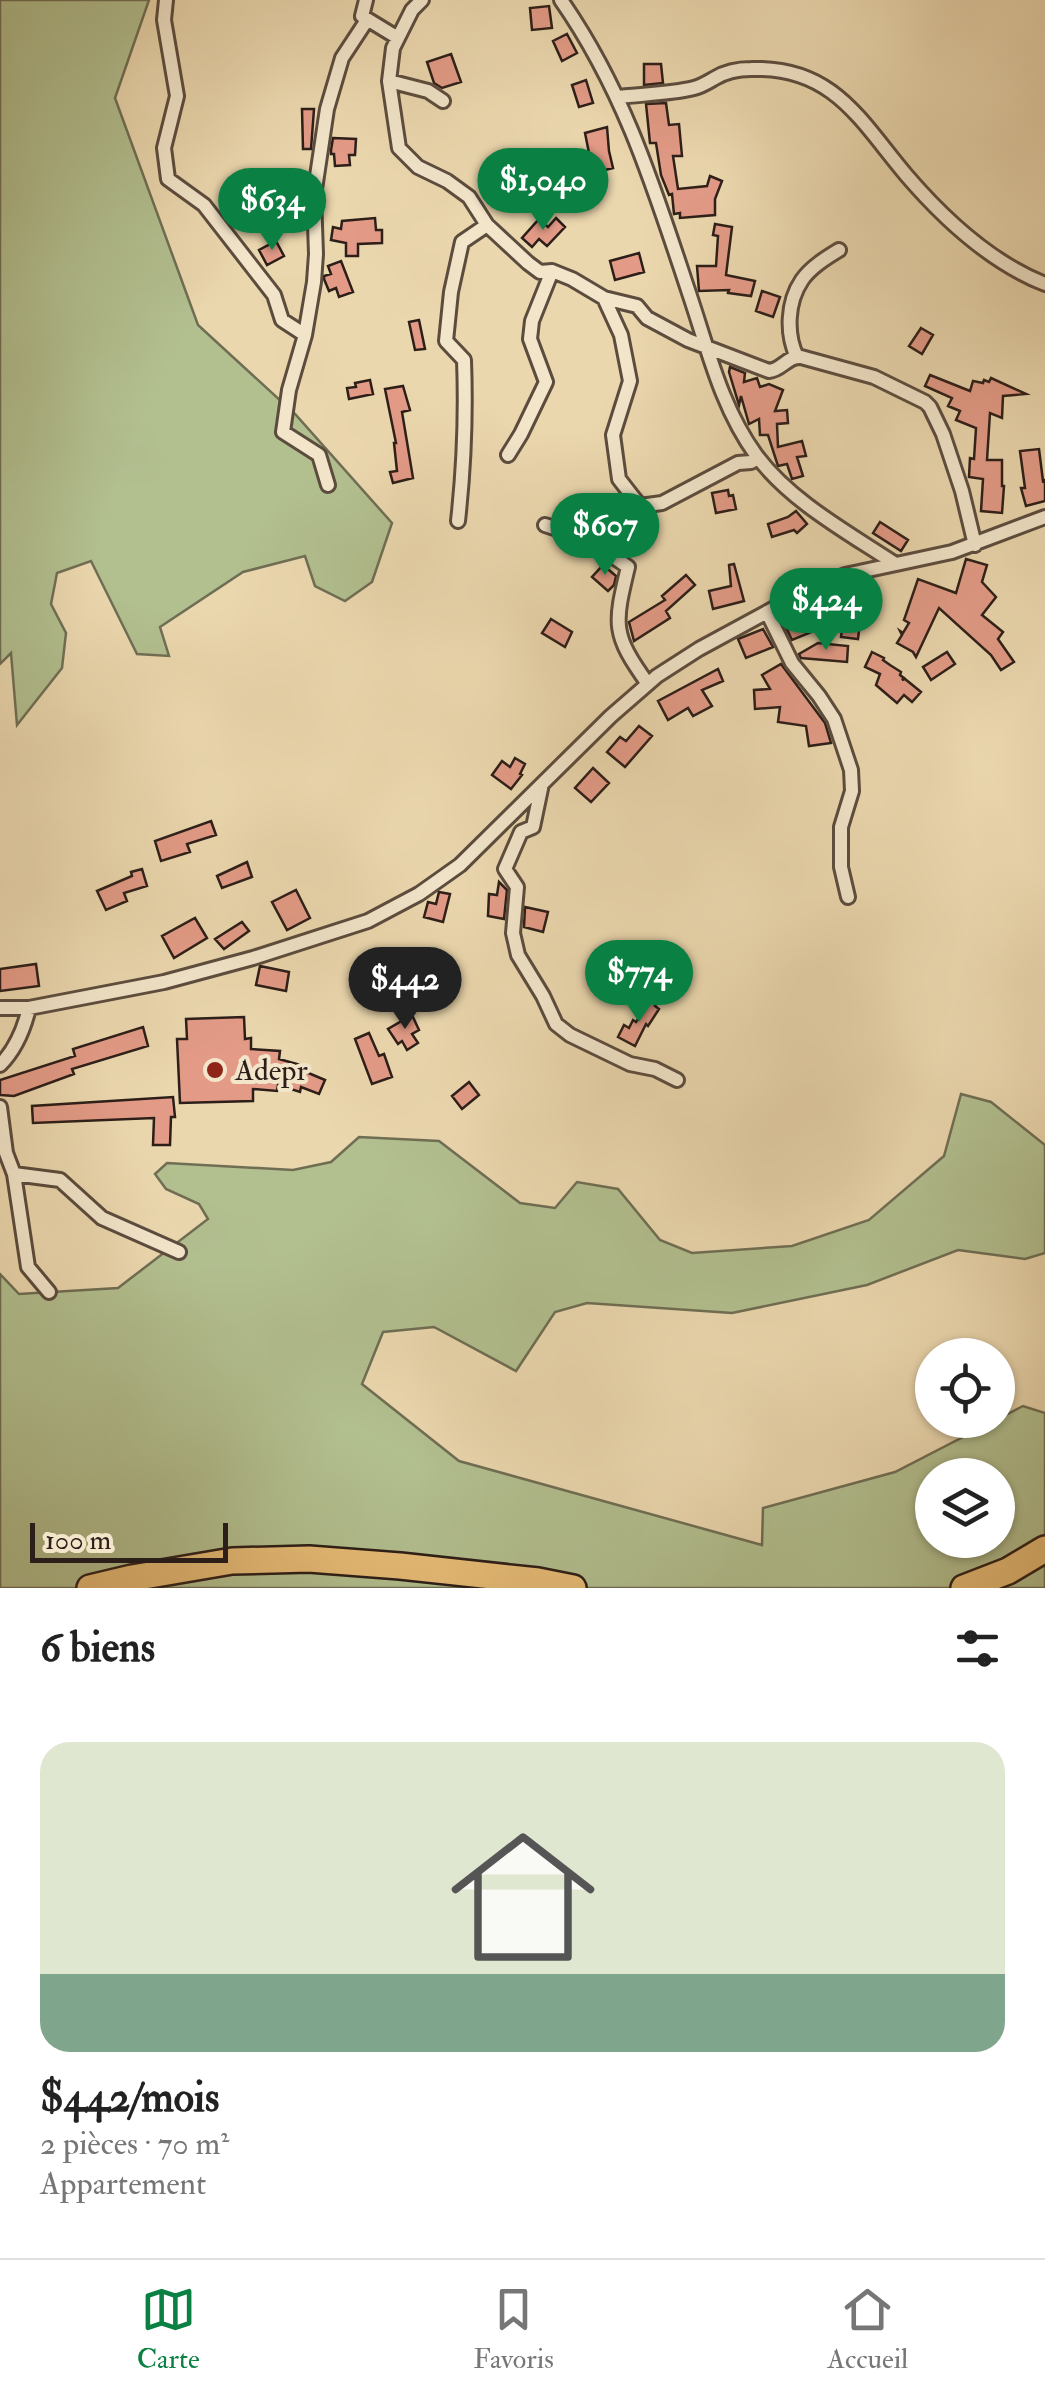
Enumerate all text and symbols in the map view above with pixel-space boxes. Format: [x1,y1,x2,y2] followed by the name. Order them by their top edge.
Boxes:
[462,148,624,233] pin: $1,040
[499,160,587,200] text: $1,040
[213,168,331,253] pin: $634
[240,180,304,220] text: $634
[546,493,664,578] pin: $607
[572,505,638,545] text: $607
[767,568,885,653] pin: $424
[792,580,860,620] text: $424
[580,940,698,1025] pin: $774
[346,947,464,1032] pin: $442
[607,952,671,992] text: $774
[371,959,439,999] text: $442
[234,1052,308,1089] place label: Adepr
[204,1059,226,1081] marker: Adepr
[915,1338,1015,1558] map controls
[915,1338,1015,1438] button: locate
[915,1458,1015,1558] button: layers
[30,1518,228,1562] scale bar
[45,1523,111,1558] text: 100 m
[950,1621,1005,1676] icon: filters
[40,1622,155,1674] text: 6 biens
[433,1807,613,1987] icon: home
[40,2072,219,2124] text: $442/mois
[40,2124,229,2164] text: 2 pièces · 70 m²
[40,2164,206,2204] text: Appartement
[137,2282,200,2377] tab: Carte
[473,2282,554,2377] tab: Favoris
[827,2282,908,2377] tab: Accueil

